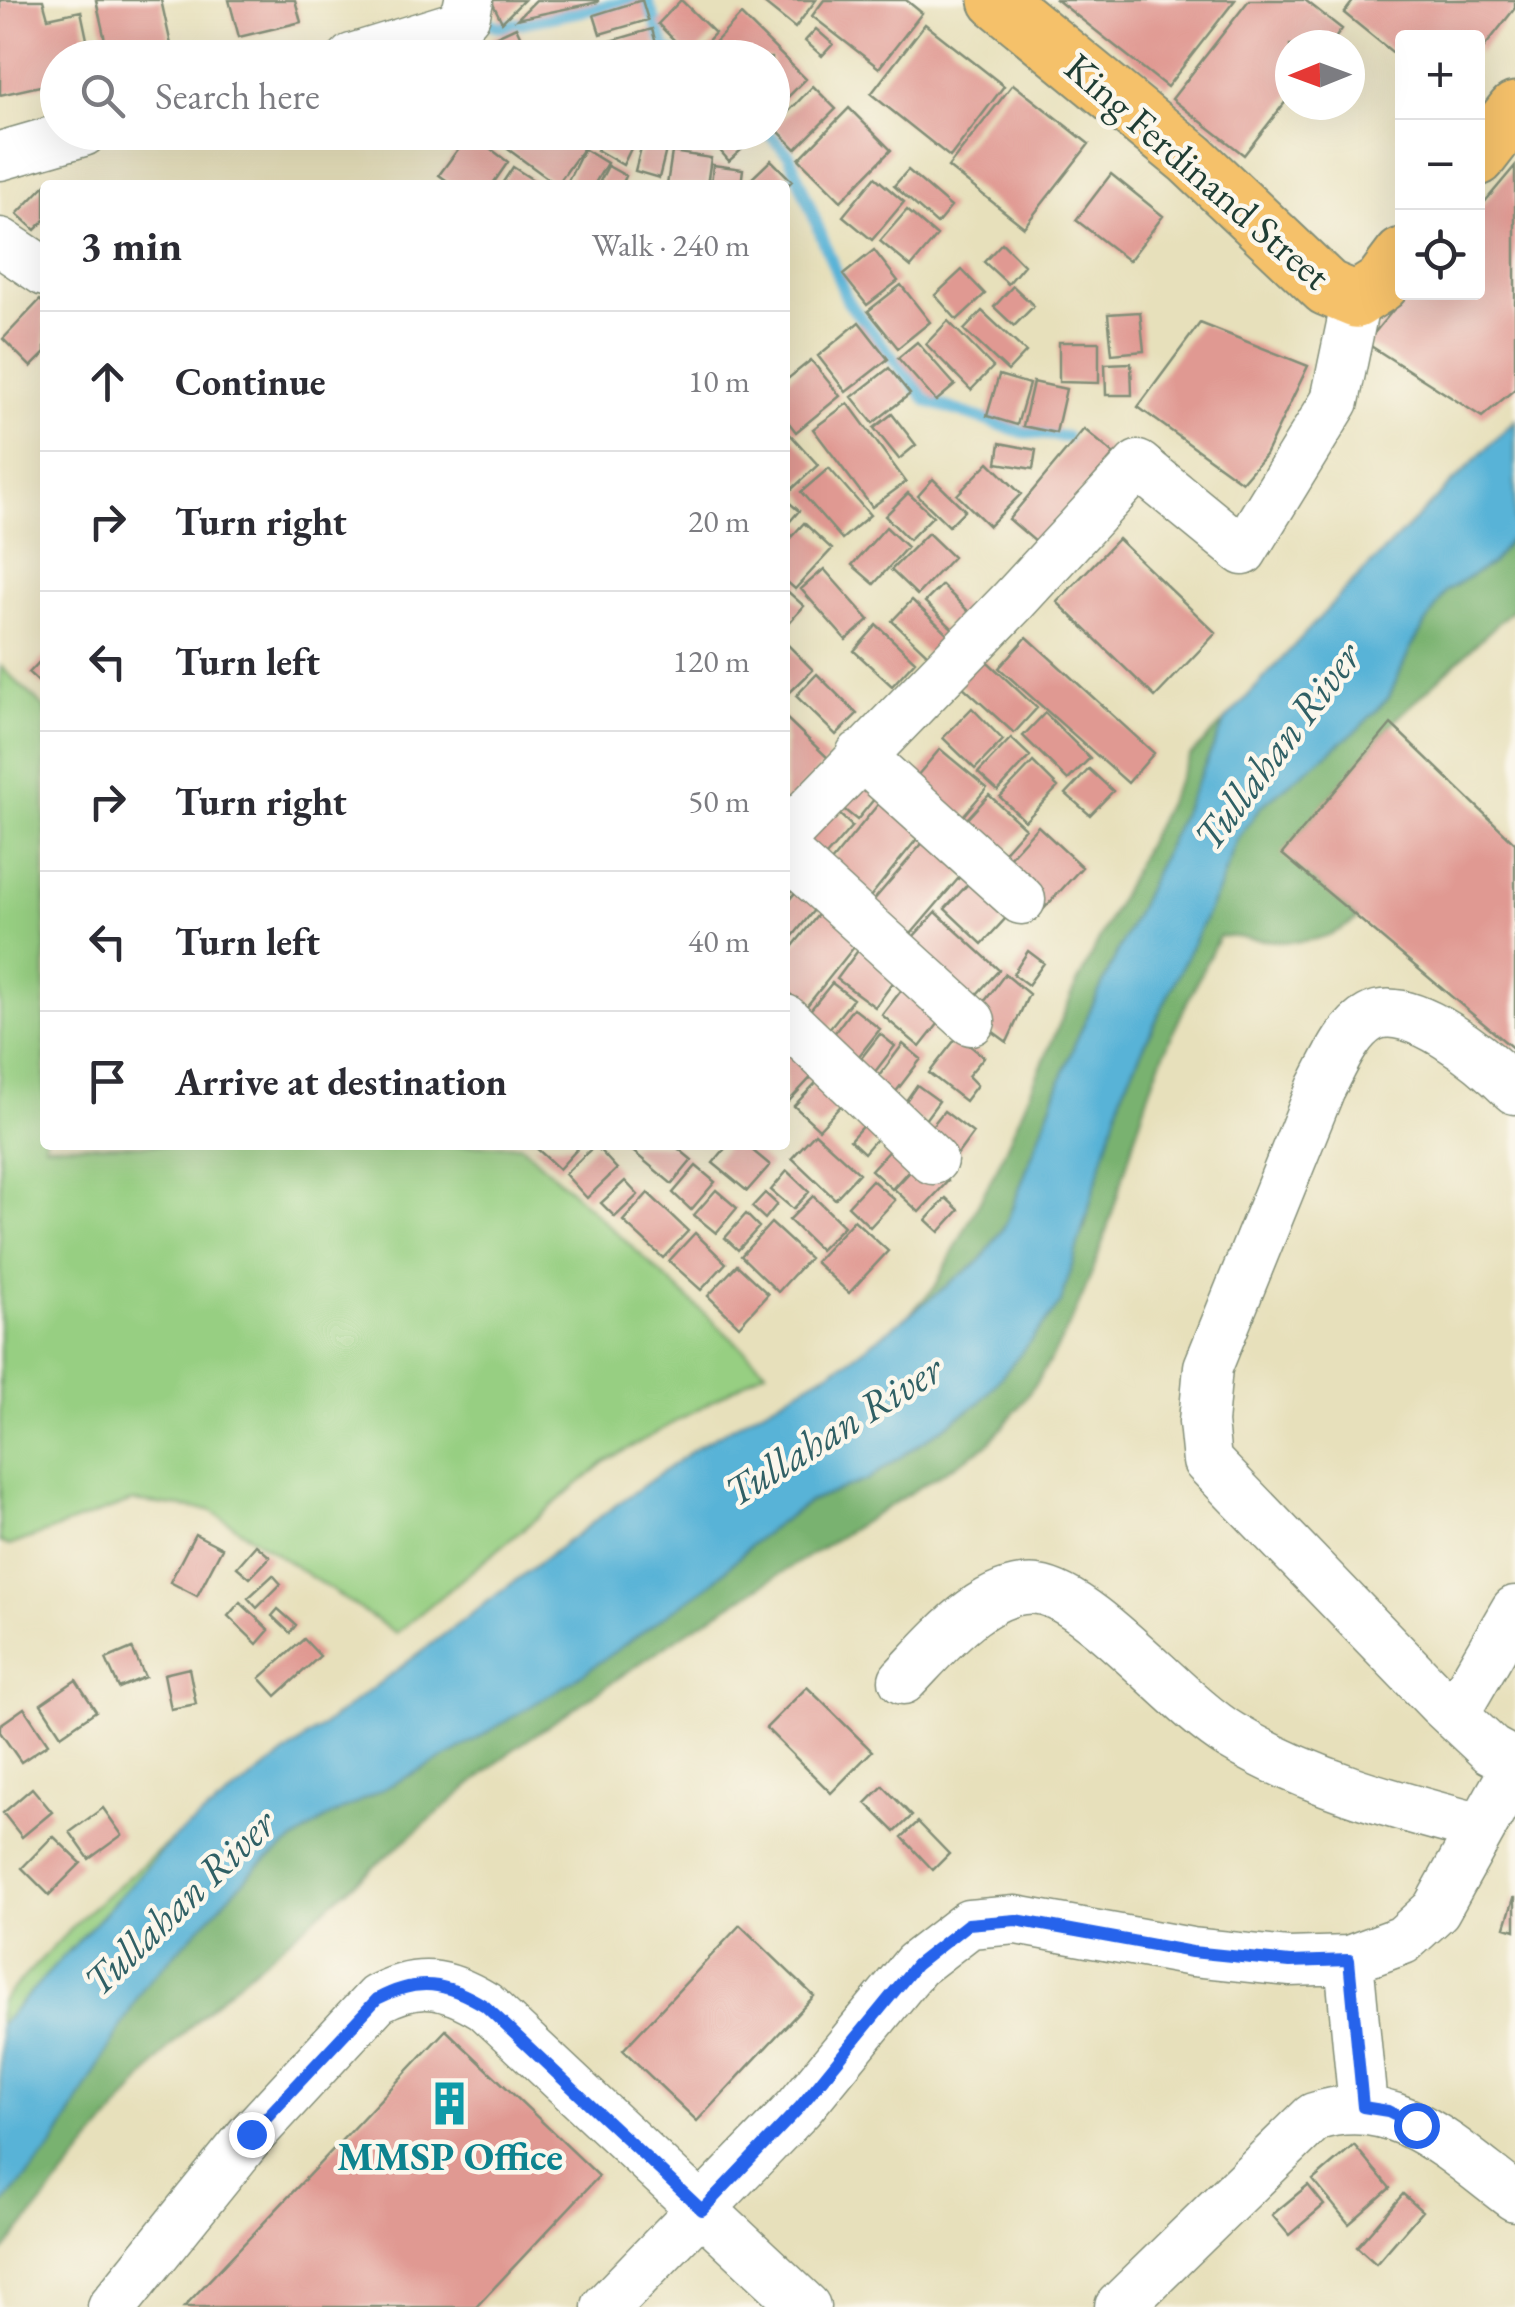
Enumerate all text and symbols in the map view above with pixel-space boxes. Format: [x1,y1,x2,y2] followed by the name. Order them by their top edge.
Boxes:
[1275,30,1365,120] north arrow
[1395,30,1485,300] map controls
[1395,30,1485,120] button: +
[40,40,790,150] search box
[1054,41,1342,301] street label: King Ferdinand Street
[75,68,130,123] icon: search
[155,71,320,120] text: Search here
[1395,120,1485,210] button: −
[1395,210,1485,300] button: locate
[80,218,182,273] text: 3 min
[592,224,750,266] text: Walk · 240 m
[80,354,135,409] icon: ahead
[175,357,326,406] text: Continue
[688,360,750,402] text: 10 m
[80,494,135,549] icon: right
[175,497,347,546] text: Turn right
[688,500,750,542] text: 20 m
[1181,629,1375,861] water label: Tullahan River
[80,634,135,689] icon: left
[175,637,320,686] text: Turn left
[673,640,750,682] text: 120 m
[80,774,135,829] icon: right
[175,777,347,826] text: Turn right
[688,780,750,822] text: 50 m
[80,914,135,969] icon: left
[175,917,320,966] text: Turn left
[688,920,750,962] text: 40 m
[80,1054,135,1109] icon: arrive
[175,1057,507,1106] text: Arrive at destination
[714,1340,954,1519] water label: Tullahan River
[71,1795,288,2008] water label: Tullahan River
[426,2079,474,2127] building icon: MMSP Office
[1394,2103,1440,2149] route start
[229,2112,275,2158] route end
[337,2130,563,2182] place label: MMSP Office

